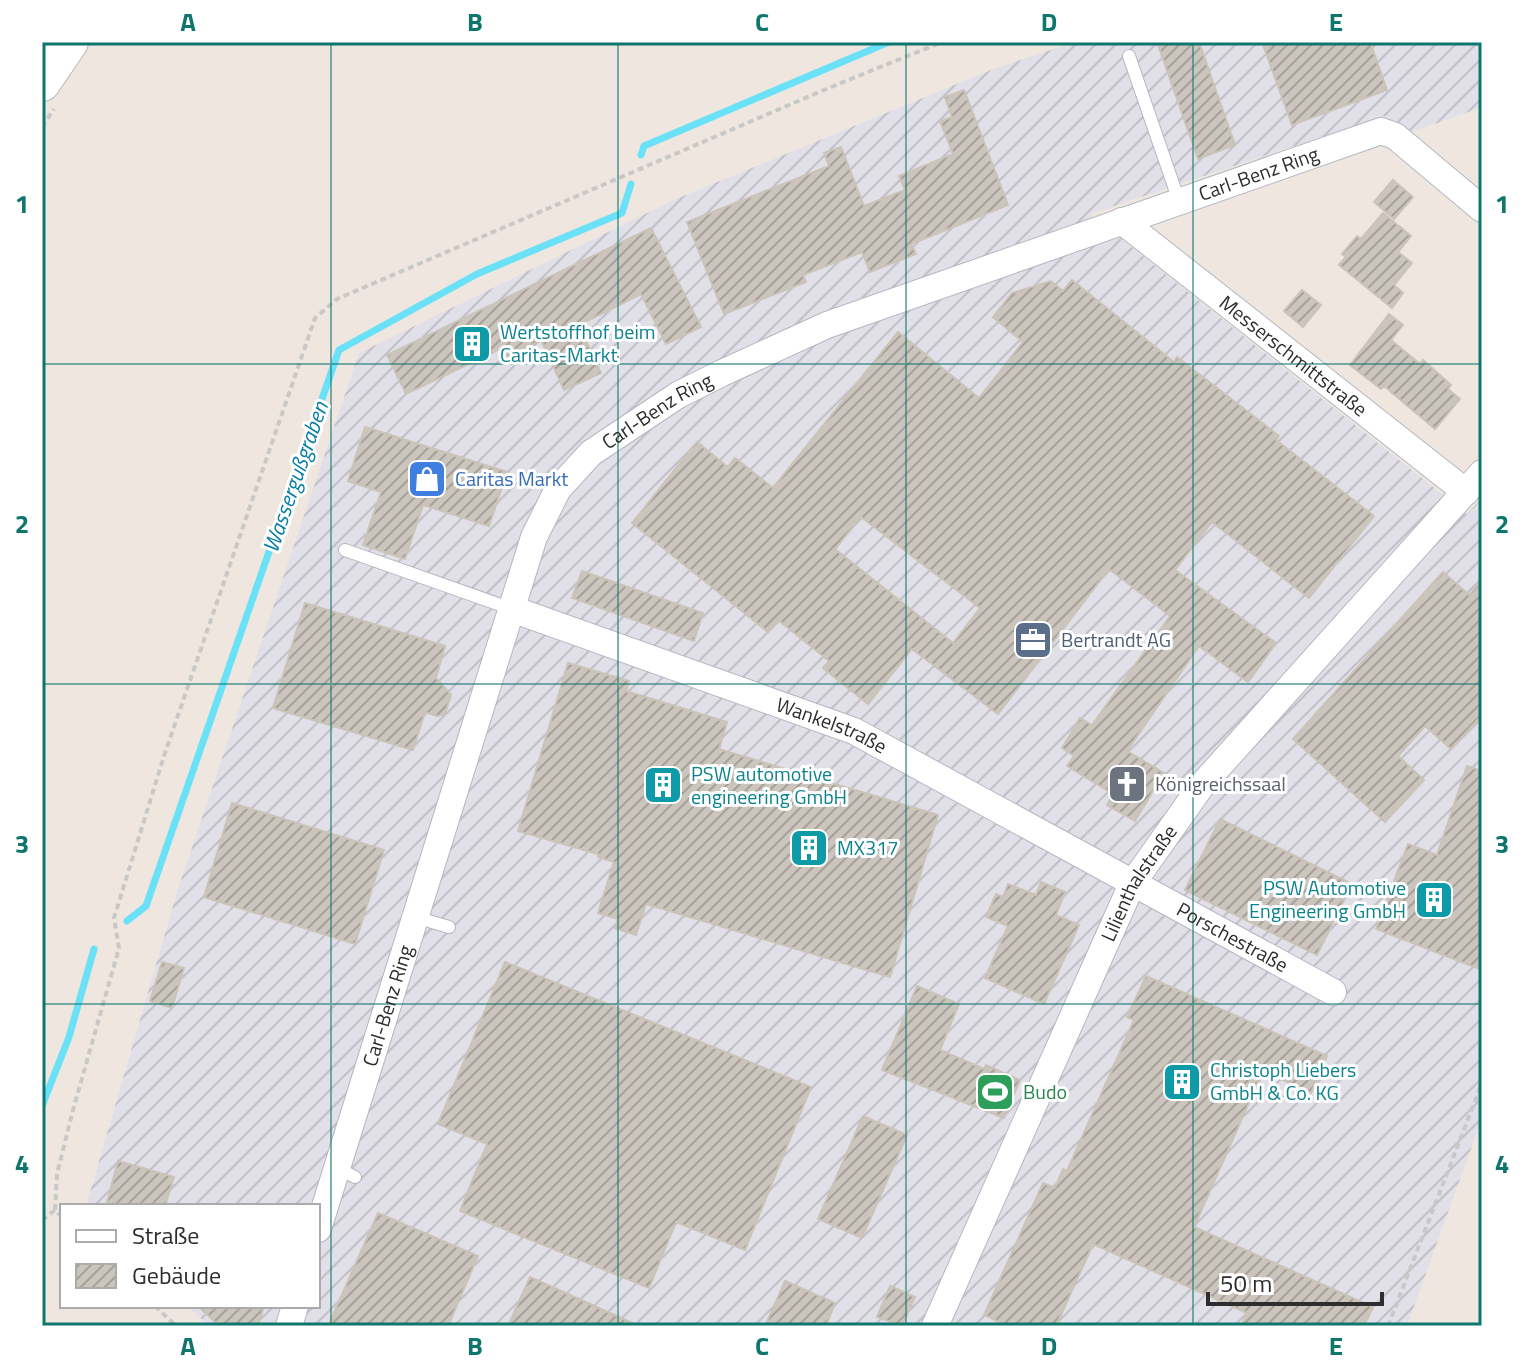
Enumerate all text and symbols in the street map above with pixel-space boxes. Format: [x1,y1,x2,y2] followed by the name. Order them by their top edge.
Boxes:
[180,2,196,41] text: A
[467,2,483,41] text: B
[755,2,769,41] text: C
[1041,2,1057,41] text: D
[1329,2,1343,41] text: E
[1194,138,1323,209] street label: Carl-Benz Ring
[15,184,29,223] text: 1
[1495,184,1509,223] text: 1
[1213,287,1374,424] street label: Messerschmittstraße
[500,316,656,370] place label: Wertstoffhof beim Caritas-Markt
[451,323,493,365] building icon: Wertstoffhof beim Caritas-Markt
[595,364,718,457] street label: Carl-Benz Ring
[253,396,337,557] water label: Wassergußgraben
[406,458,448,500] shop icon: Caritas Markt
[455,463,568,494] place label: Caritas Markt
[15,504,29,543] text: 2
[1495,504,1509,543] text: 2
[1012,619,1054,661] office icon: Bertrandt AG
[1061,624,1171,655] place label: Bertrandt AG
[772,688,893,761] street label: Wankelstraße
[691,758,847,812] place label: PSW automotive engineering GmbH
[1106,763,1148,805] church icon: Königreichssaal
[642,764,684,806] building icon: PSW automotive engineering GmbH
[1155,768,1286,799] place label: Königreichssaal
[1092,818,1184,946] street label: Lilienthalstraße
[15,824,29,863] text: 3
[1495,824,1509,863] text: 3
[788,827,830,869] building icon: MX317
[837,832,899,863] place label: MX317
[1249,872,1406,926] place label: PSW Automotive Engineering GmbH
[1413,879,1455,921] building icon: PSW Automotive Engineering GmbH
[1171,894,1294,980] street label: Porschestraße
[354,941,421,1070] street label: Carl-Benz Ring
[1210,1054,1356,1108] place label: Christoph Liebers GmbH & Co. KG
[1161,1061,1203,1103] building icon: Christoph Liebers GmbH & Co. KG
[974,1071,1016,1113] sports icon: Budo
[1023,1076,1067,1107] place label: Budo
[15,1144,29,1183] text: 4
[1495,1144,1509,1183] text: 4
[60,1204,320,1308] legend
[132,1217,199,1253] text: Straße
[1208,1256,1382,1306] scale bar
[132,1257,221,1293] text: Gebäude
[1220,1265,1272,1301] text: 50 m
[180,1326,196,1365] text: A
[467,1326,483,1365] text: B
[755,1326,769,1365] text: C
[1041,1326,1057,1365] text: D
[1329,1326,1343,1365] text: E

